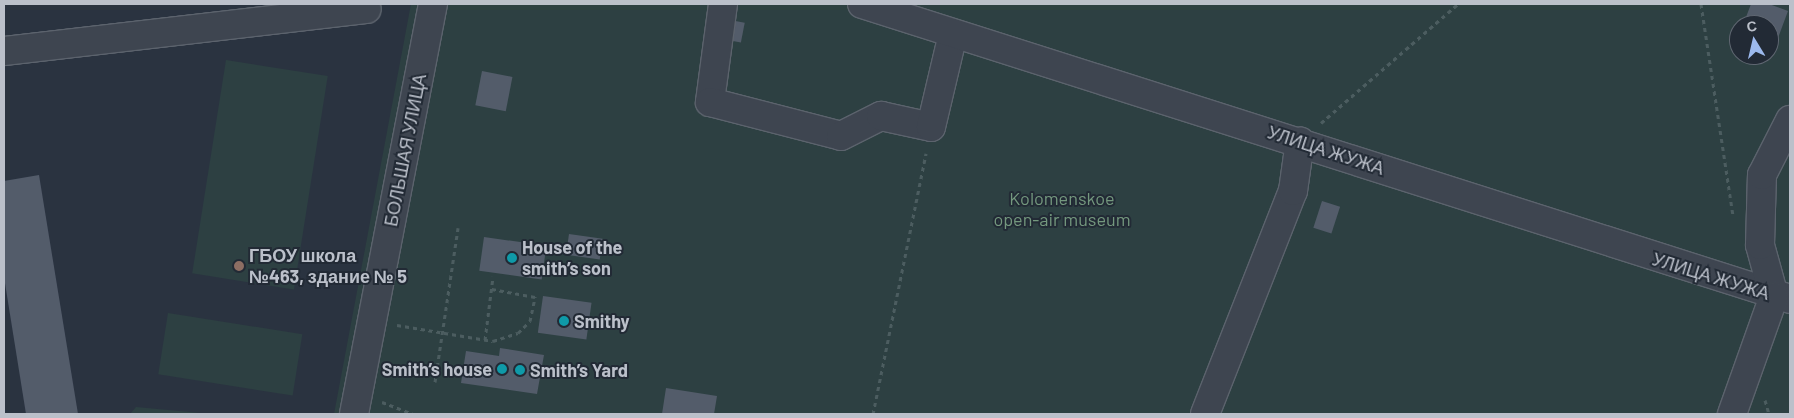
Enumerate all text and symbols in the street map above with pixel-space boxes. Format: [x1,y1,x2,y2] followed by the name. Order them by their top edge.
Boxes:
[1729,15,1779,65] north arrow
[1745,16,1758,35] text: С
[380,72,430,228] street label: БОЛЬШАЯ УЛИЦА
[1265,121,1387,179] street label: УЛИЦА ЖУЖА
[993,188,1131,230] park label: Kolomenskoe open-air museum
[522,237,622,280] place label: House of the smith’s son
[249,245,407,288] place label: ГБОУ школа №463, здание № 5
[1650,248,1772,304] street label: УЛИЦА ЖУЖА
[506,252,518,264] marker: House of the smith’s son
[233,260,245,272] marker: ГБОУ школа №463, здание № 5
[574,310,630,332] place label: Smithy
[558,315,570,327] marker: Smithy
[382,358,492,380] place label: Smith’s house
[530,359,628,381] place label: Smith’s Yard
[496,363,508,375] marker: Smith’s house
[514,364,526,376] marker: Smith’s Yard

